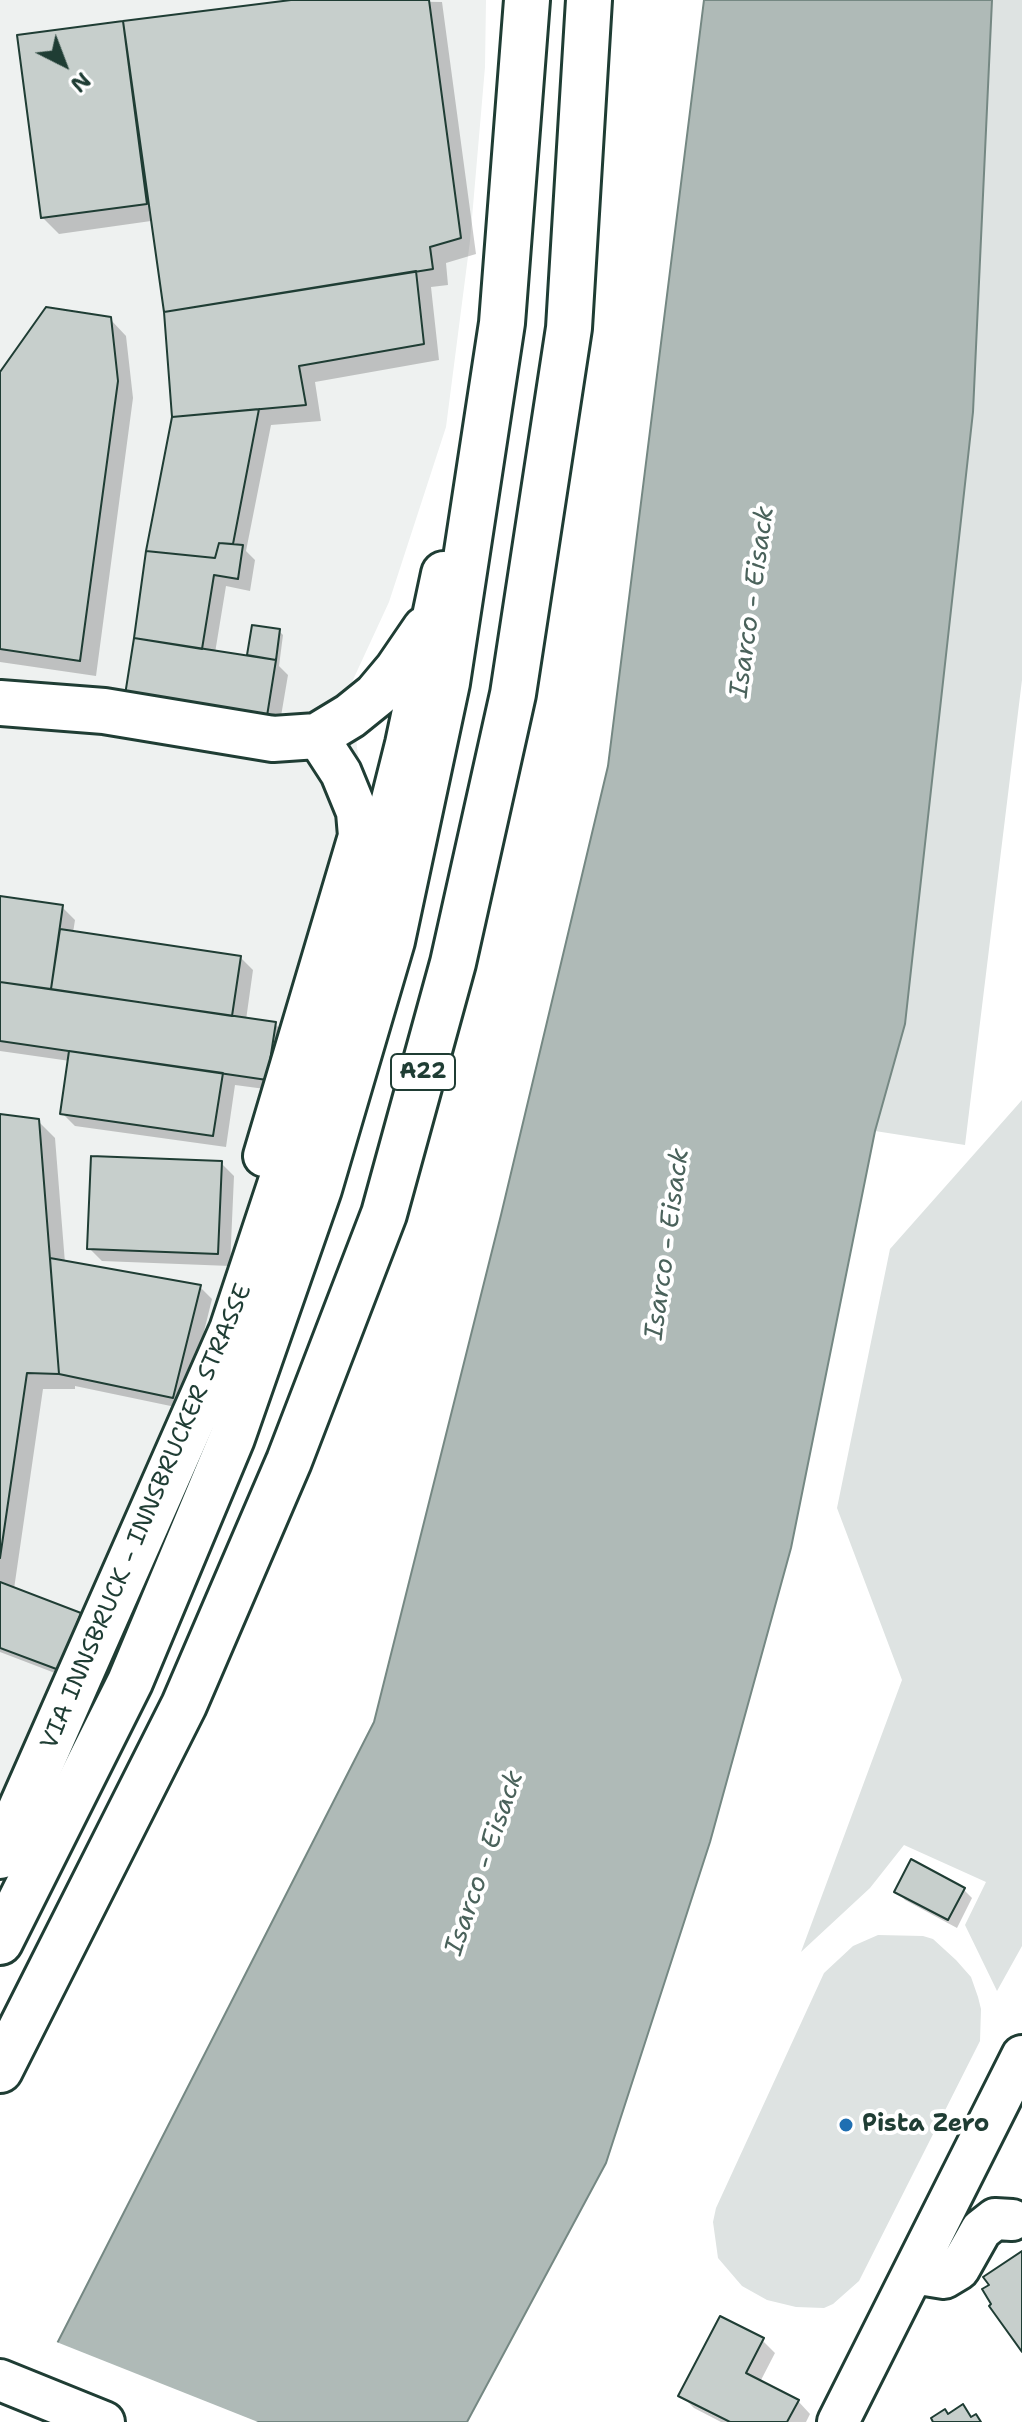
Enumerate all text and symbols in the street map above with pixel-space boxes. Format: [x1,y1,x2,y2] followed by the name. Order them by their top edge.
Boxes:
[24,24,104,104] north arrow
[64,66,97,99] text: N
[724,504,782,700] water label: Isarco - Eisack
[391,1054,455,1090] road number: A22
[639,1146,697,1342] water label: Isarco - Eisack
[36,1280,258,1754] street label: VIA INNSBRUCK - INNSBRUCKER STRASSE
[439,1767,531,1959] water label: Isarco - Eisack
[862,2111,989,2139] place label: Pista Zero
[837,2116,855,2134] marker: Pista Zero

